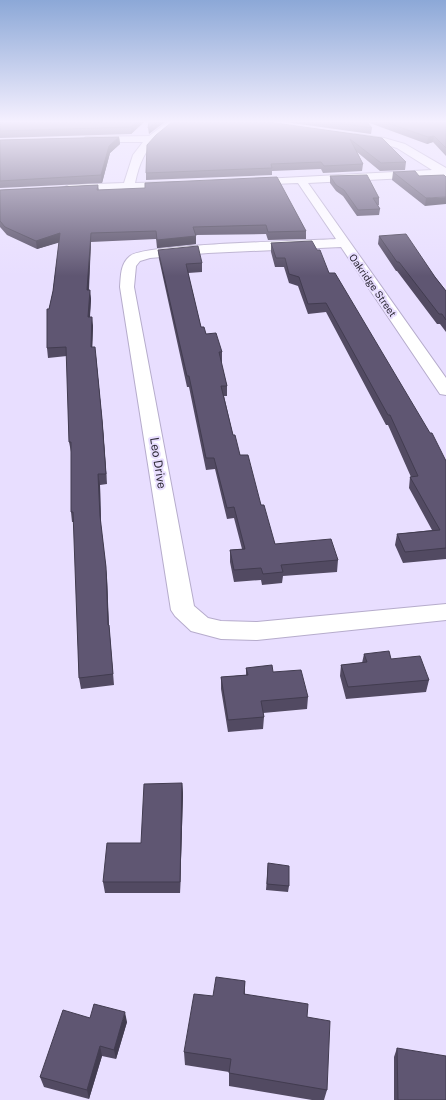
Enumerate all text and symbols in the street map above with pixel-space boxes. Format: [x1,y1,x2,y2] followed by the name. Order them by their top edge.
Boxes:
[347,251,399,319] street label: Oakridge Street
[147,436,169,490] street label: Leo Drive

